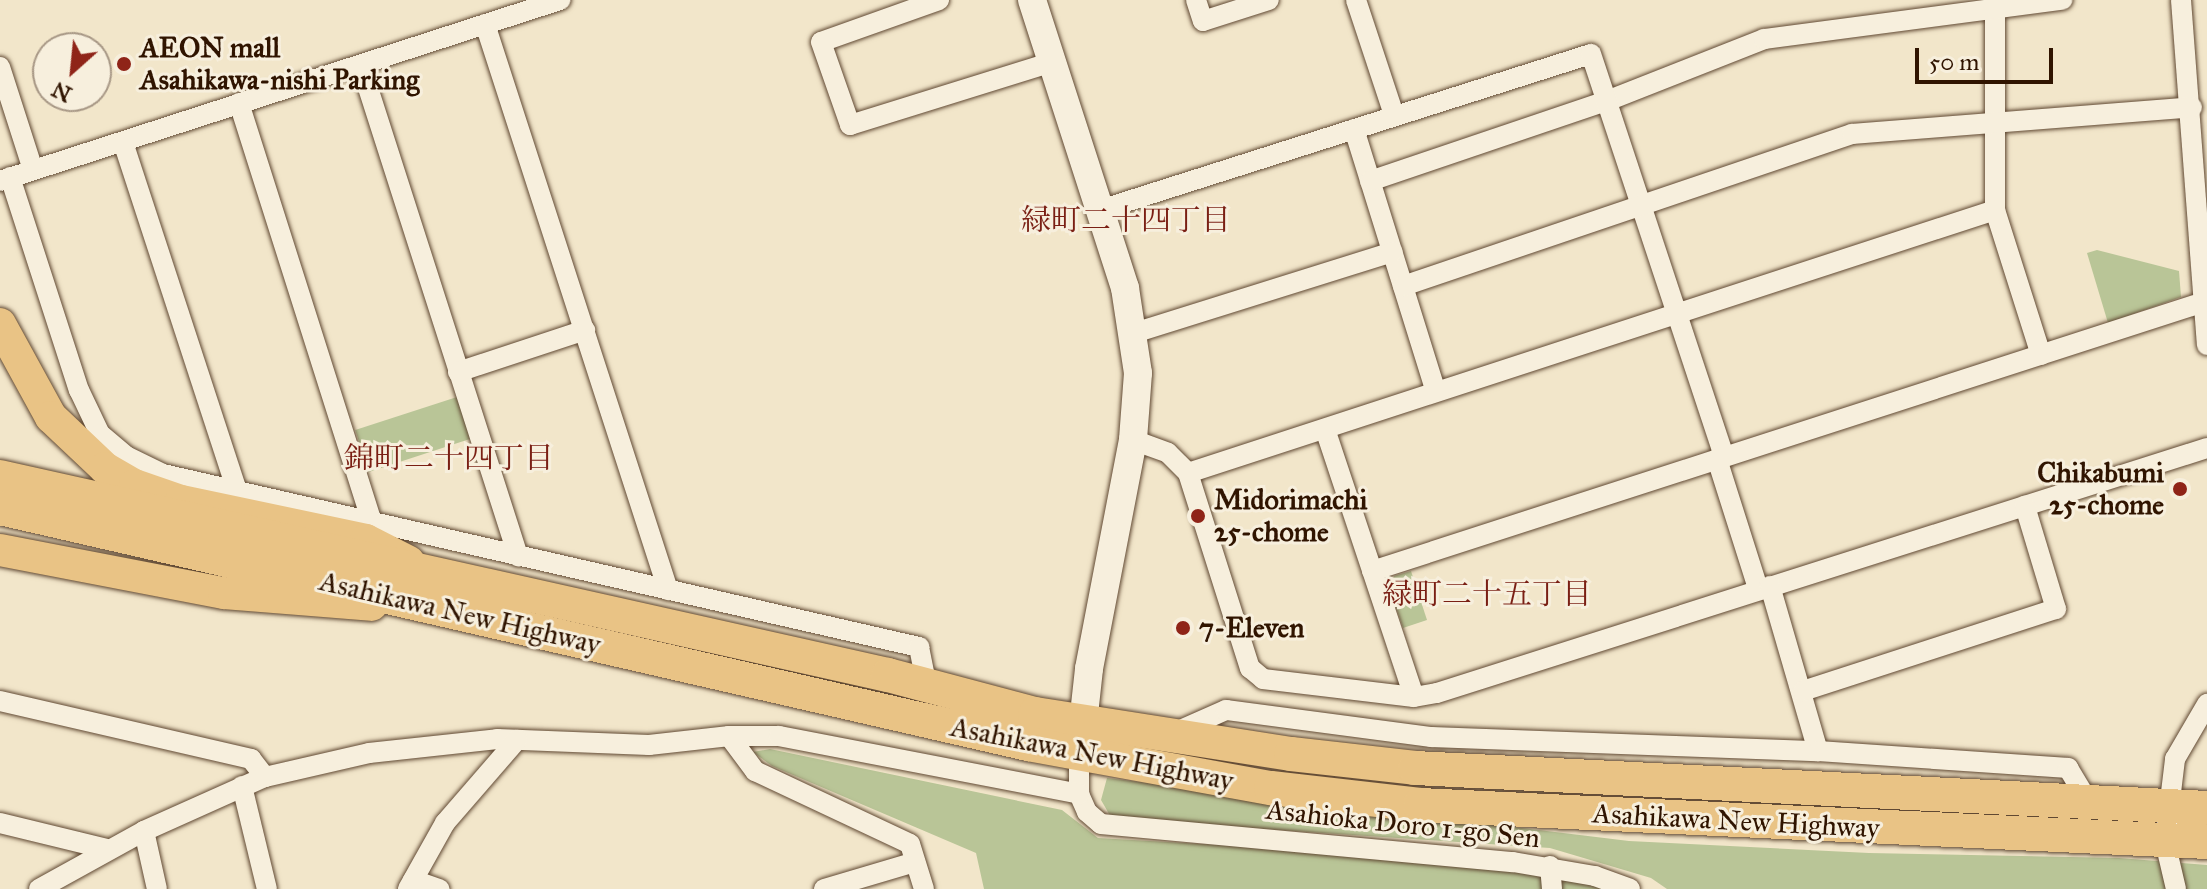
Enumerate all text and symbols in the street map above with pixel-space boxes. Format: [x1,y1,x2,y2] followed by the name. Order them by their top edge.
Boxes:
[140,31,419,97] place label: AEON mall Asahikawa-nishi Parking
[32,32,112,112] north arrow
[1919,32,2057,82] scale bar
[1929,47,1979,77] text: 50 m
[115,55,133,73] marker: AEON mall Asahikawa-nishi Parking
[47,76,76,108] text: N
[1021,202,1231,238] district label: 緑町二十四丁目
[344,440,554,476] district label: 錦町二十四丁目
[2037,456,2164,522] place label: Chikabumi 25-chome
[2171,480,2189,498] marker: Chikabumi 25-chome
[1214,483,1367,549] place label: Midorimachi 25-chome
[1189,507,1207,525] marker: Midorimachi 25-chome
[316,564,604,662] street label: Asahikawa New Highway
[1382,576,1592,612] district label: 緑町二十五丁目
[1199,611,1304,645] place label: 7-Eleven
[1174,619,1192,637] marker: 7-Eleven
[948,710,1236,798] street label: Asahikawa New Highway
[1265,793,1541,855] street label: Asahioka Doro 1-go Sen
[1592,797,1880,845] street label: Asahikawa New Highway

